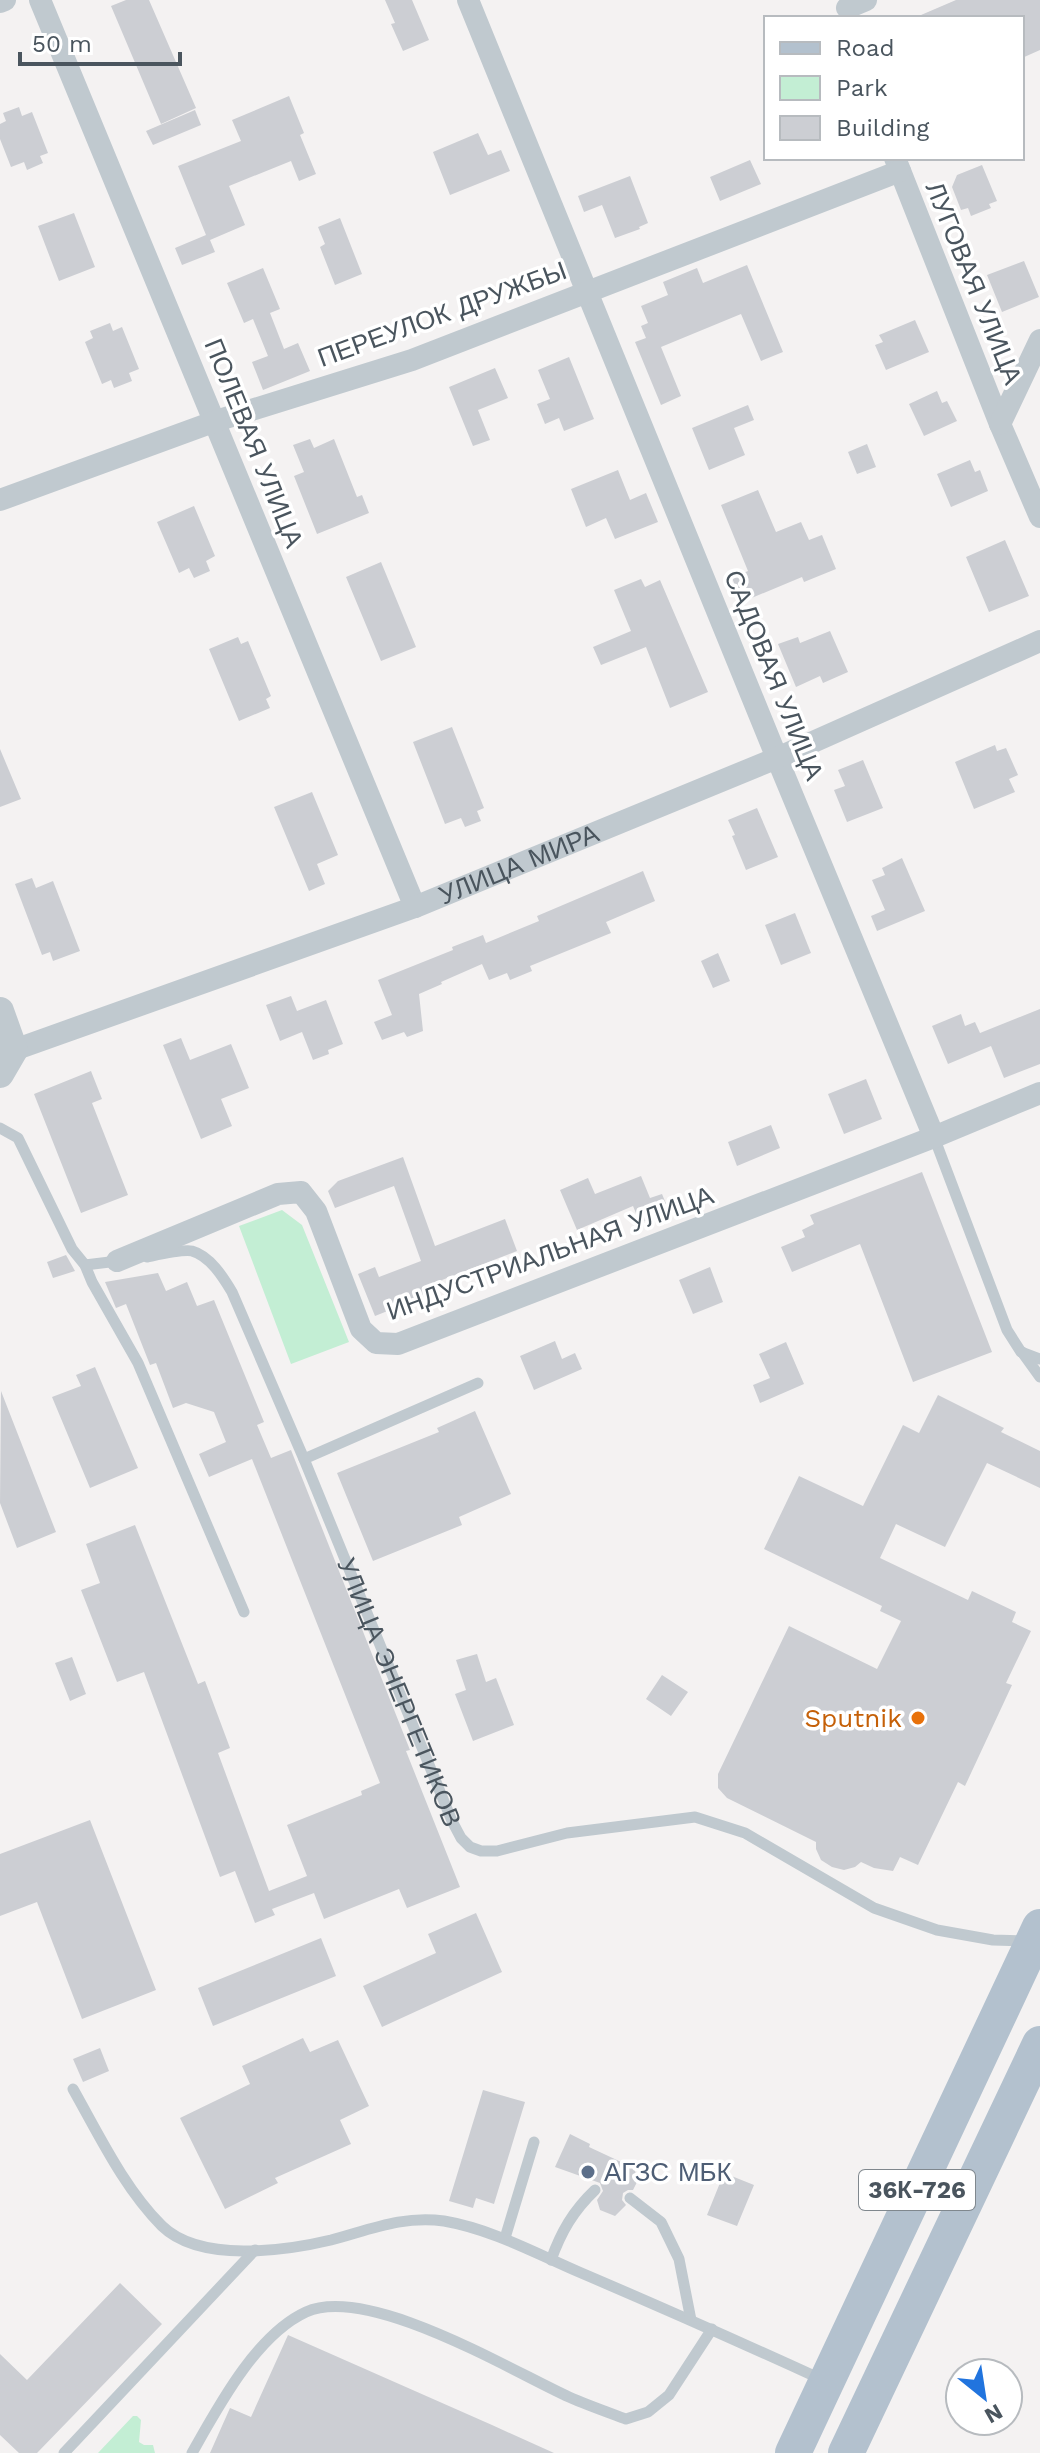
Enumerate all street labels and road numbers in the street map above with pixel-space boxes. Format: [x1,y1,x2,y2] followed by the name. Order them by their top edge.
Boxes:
[920,177,1029,389] street label: ЛУГОВАЯ УЛИЦА
[313,255,571,373] street label: ПЕРЕУЛОК ДРУЖБЫ
[198,334,310,552] street label: ПОЛЕВАЯ УЛИЦА
[718,566,830,785] street label: САДОВАЯ УЛИЦА
[434,818,604,911] street label: УЛИЦА МИРА
[383,1180,718,1326] street label: ИНДУСТРИАЛЬНАЯ УЛИЦА
[331,1554,468,1831] street label: УЛИЦА ЭНЕРГЕТИКОВ
[859,2170,975,2210] road number: 36К-726

